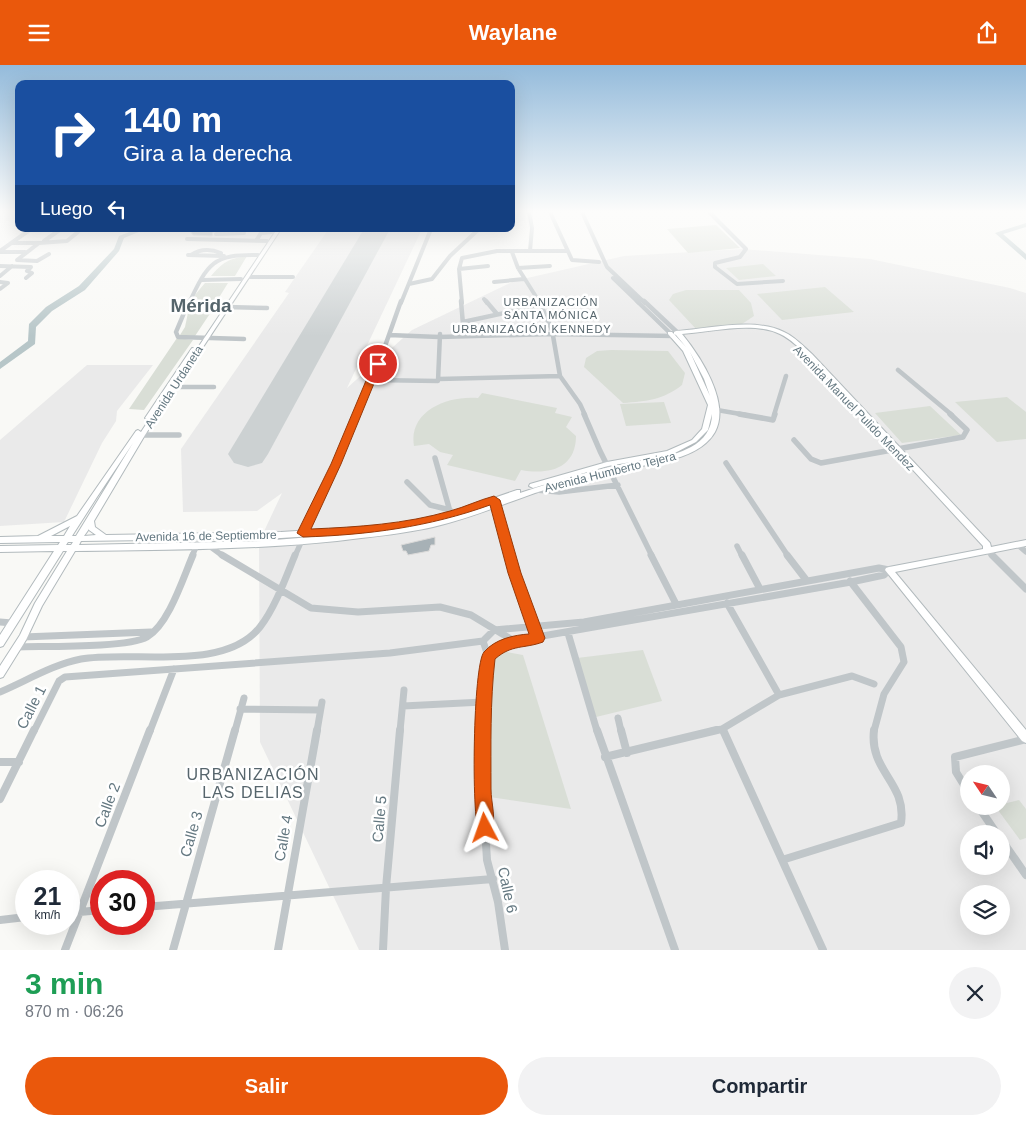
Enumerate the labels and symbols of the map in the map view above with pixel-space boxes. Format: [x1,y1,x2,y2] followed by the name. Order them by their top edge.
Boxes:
[170,295,232,316] district label: Mérida
[503,296,599,321] district label: URBANIZACIÓN SANTA MÓNICA
[452,323,612,335] district label: URBANIZACIÓN KENNEDY
[142,343,206,431] street label: Avenida Urdaneta
[357,343,399,385] pin
[790,343,918,473] street label: Avenida Manuel Pulido Mendez
[543,449,677,495] street label: Avenida Humberto Tejera
[135,528,277,544] street label: Avenida 16 de Septiembre
[13,682,49,732] street label: Calle 1
[187,765,319,801] district label: URBANIZACIÓN LAS DELIAS
[960,765,1010,815] north arrow
[91,780,123,830] street label: Calle 2
[368,795,390,843] street label: Calle 5
[458,801,510,853] position arrow
[176,809,206,859] street label: Calle 3
[271,814,295,862] street label: Calle 4
[495,865,521,915] street label: Calle 6
[90,870,155,935] speed limit sign: 30

